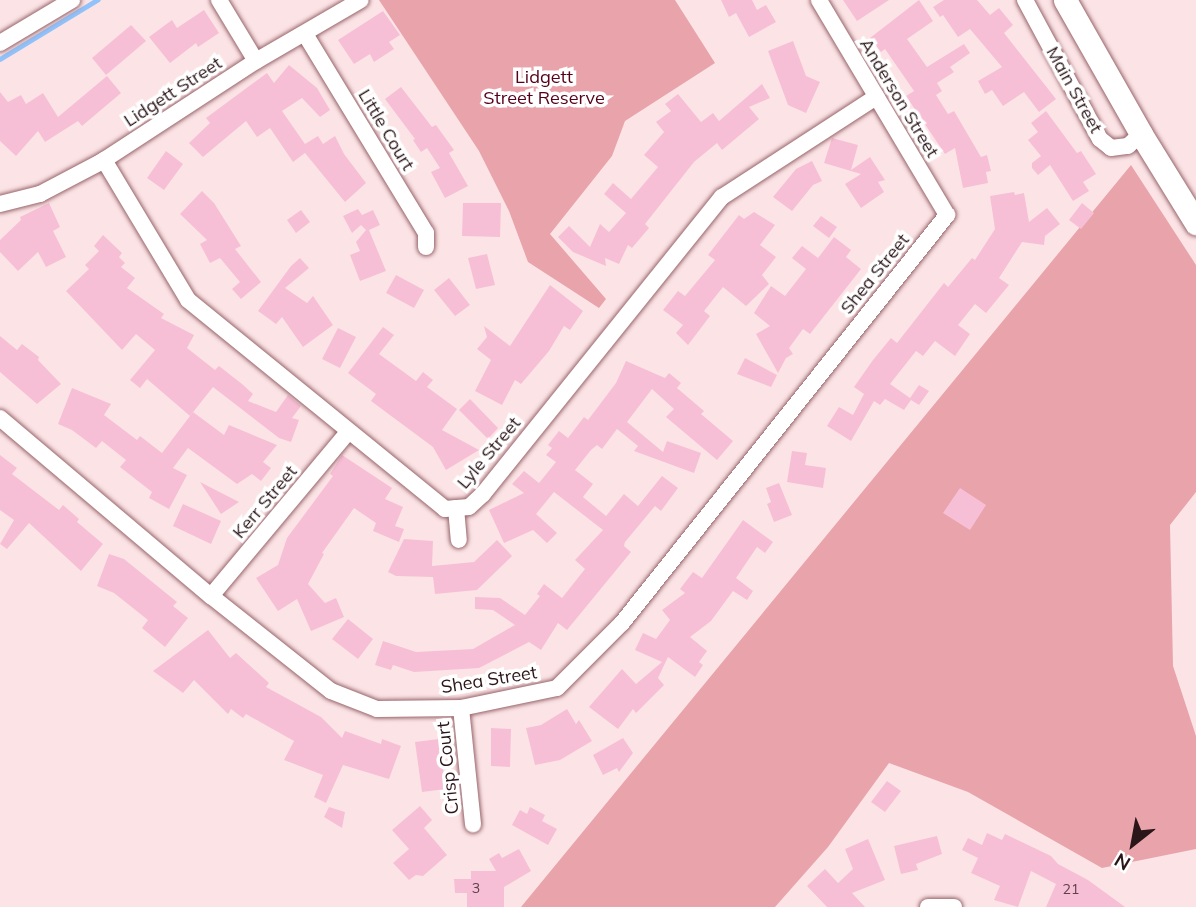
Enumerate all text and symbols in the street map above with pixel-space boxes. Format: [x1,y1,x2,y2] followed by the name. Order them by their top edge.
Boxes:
[855,35,943,161] street label: Anderson Street
[1041,43,1107,137] street label: Main Street
[120,52,226,132] street label: Lidgett Street
[483,67,605,110] park label: Lidgett Street Reserve
[353,85,419,175] street label: Little Court
[836,230,914,318] street label: Shea Street
[453,413,525,493] street label: Lyle Street
[228,461,302,543] street label: Kerr Street
[439,662,539,698] street label: Shea Street
[432,721,464,815] street label: Crisp Court
[1098,809,1168,879] north arrow
[1110,848,1135,876] text: N
[472,880,480,896] house number: 3
[1063,881,1079,897] house number: 21

